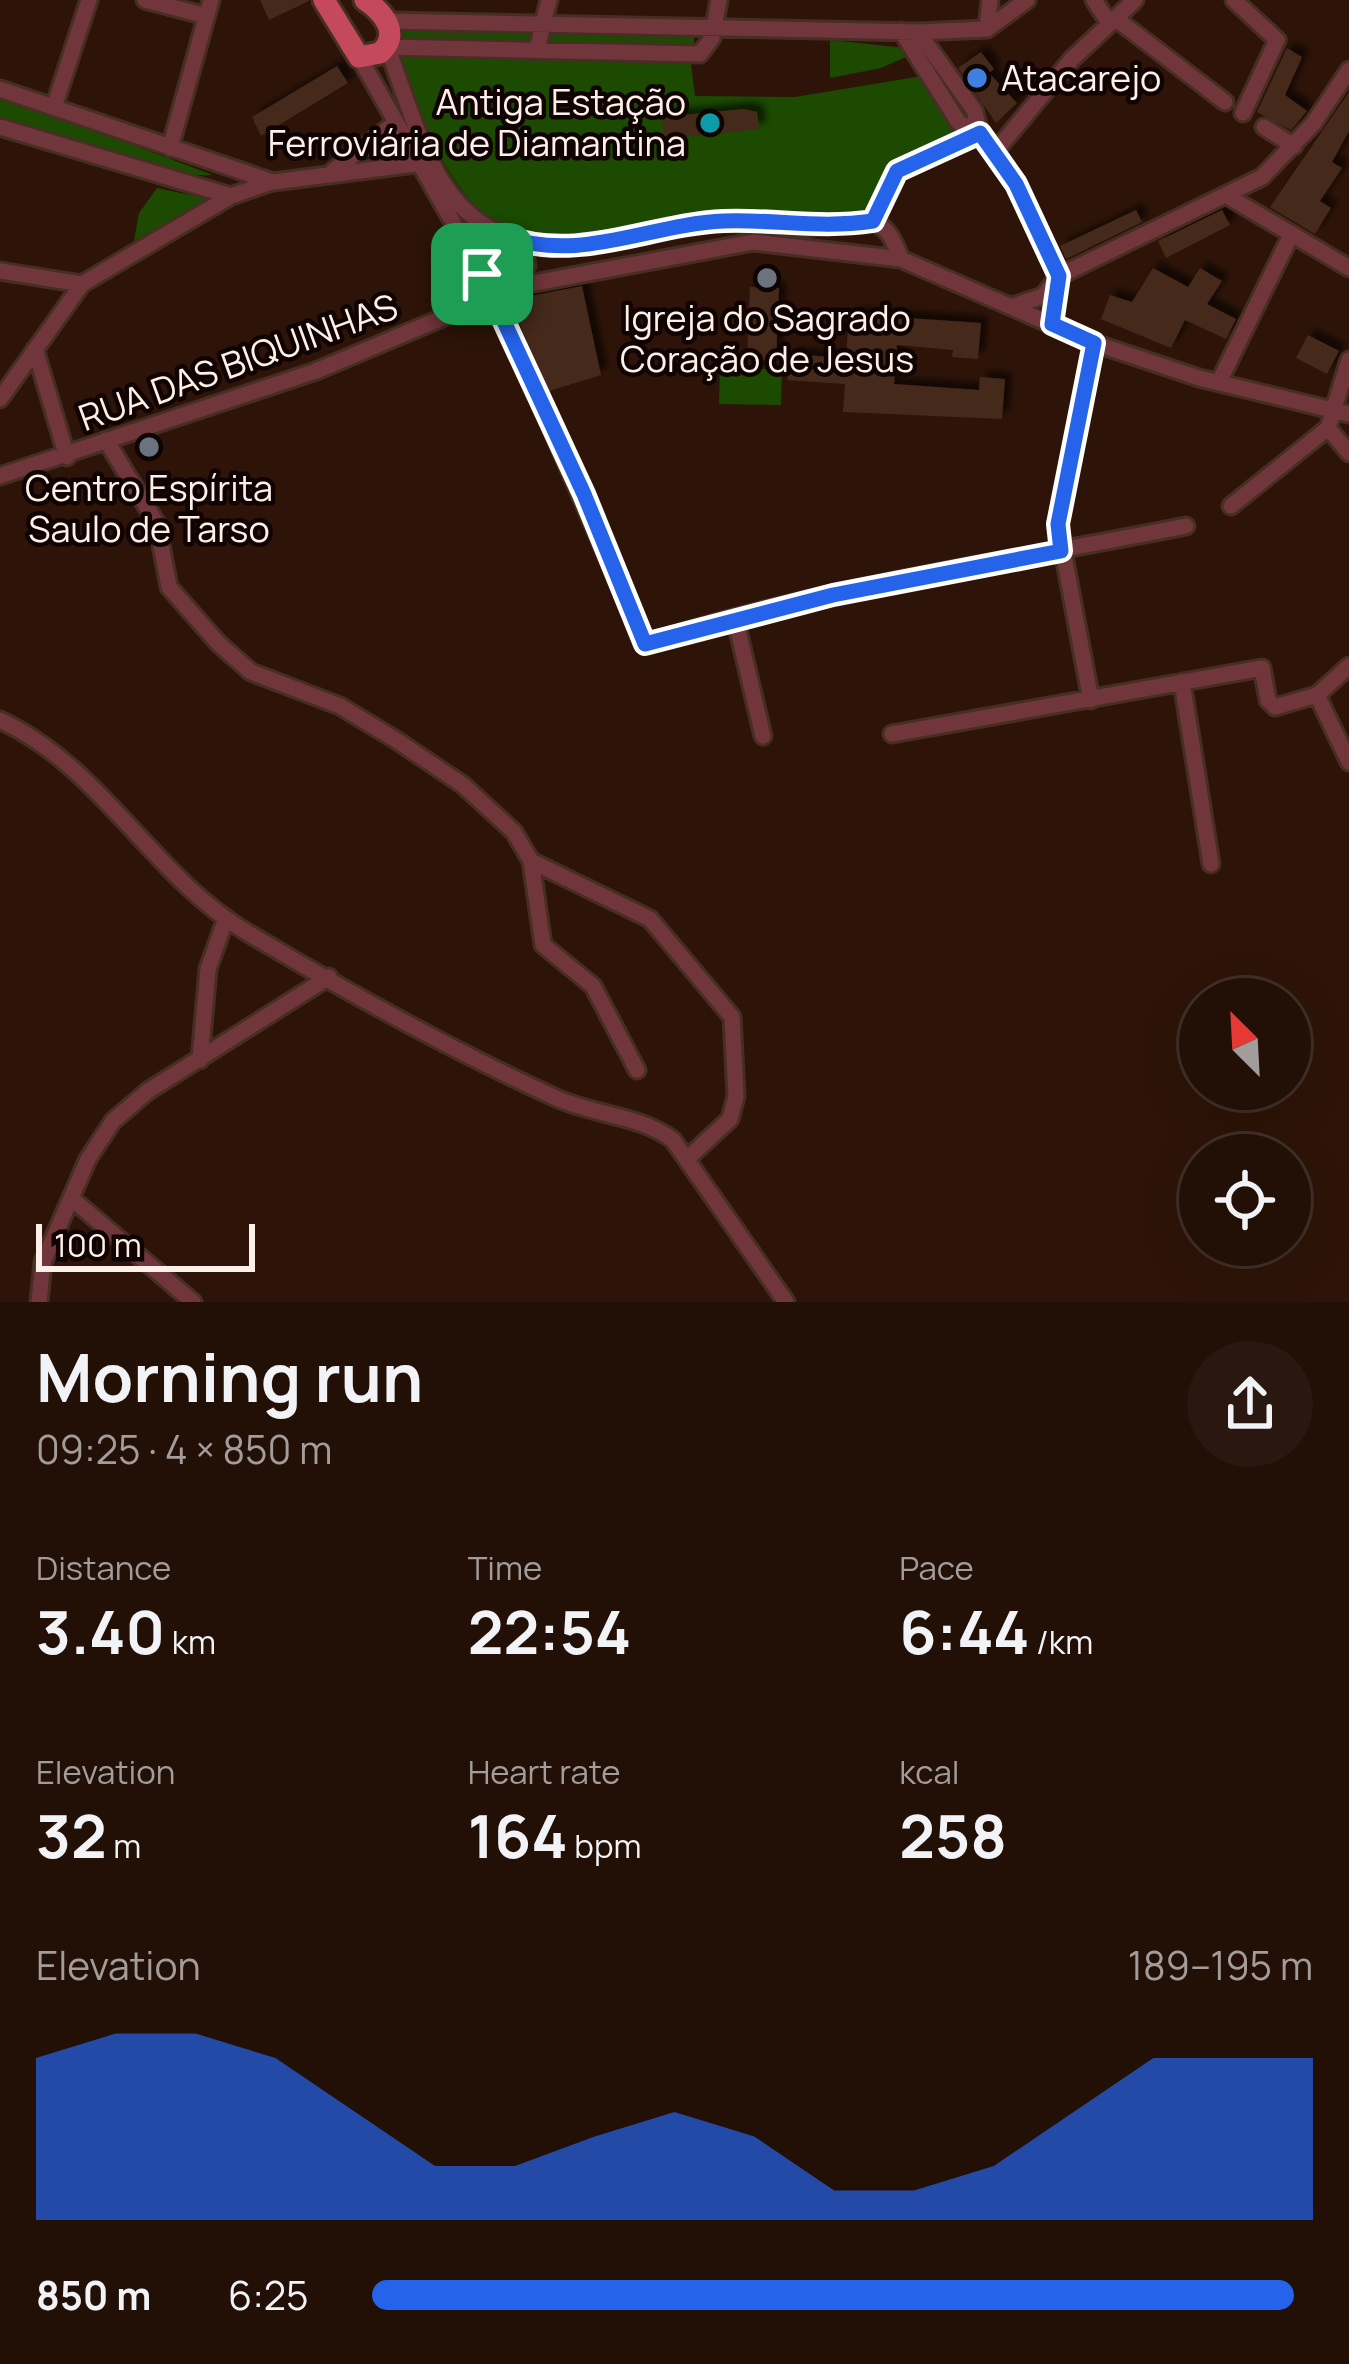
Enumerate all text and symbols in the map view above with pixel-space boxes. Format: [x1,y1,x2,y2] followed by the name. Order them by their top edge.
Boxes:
[1001,53,1161,102] place label: Atacarejo
[964,65,990,91] marker: Atacarejo
[268,77,686,167] place label: Antiga Estação Ferroviária de Diamantina
[697,110,723,136] marker: Antiga Estação Ferroviária de Diamantina
[431,223,533,325] pin
[449,241,515,307] icon: arrive
[754,265,780,291] marker: Igreja do Sagrado Coração de Jesus
[72,281,404,442] street label: RUA DAS BIQUINHAS
[620,293,914,383] place label: Igreja do Sagrado Coração de Jesus
[136,434,162,460] marker: Centro Espírita Saulo de Tarso
[25,463,273,553] place label: Centro Espírita Saulo de Tarso
[1179,978,1311,1110] north arrow
[1179,978,1311,1266] map controls
[1179,1134,1311,1266] button: locate
[36,1218,255,1271] scale bar
[54,1222,142,1267] text: 100 m
[36,1332,423,1422] text: Morning run
[1187,1341,1313,1467] button: share
[36,1422,332,1476] text: 09:25 · 4 × 850 m
[36,1545,171,1590] text: Distance
[468,1545,542,1590] text: Time
[899,1545,974,1590] text: Pace
[36,1590,165,1672] text: 3.40
[468,1590,631,1672] text: 22:54
[899,1590,1029,1672] text: 6:44
[165,1619,216,1664] text: km
[1029,1619,1093,1664] text: /km
[36,1749,175,1794] text: Elevation
[468,1749,621,1794] text: Heart rate
[899,1749,960,1794] text: kcal
[36,1794,107,1876] text: 32
[468,1794,568,1876] text: 164
[899,1794,1007,1876] text: 258
[107,1823,141,1868] text: m
[568,1823,641,1868] text: bpm
[36,1938,201,1992] text: Elevation
[1128,1938,1313,1992] text: 189–195 m
[36,2268,151,2322] text: 850 m
[228,2268,309,2322] text: 6:25

